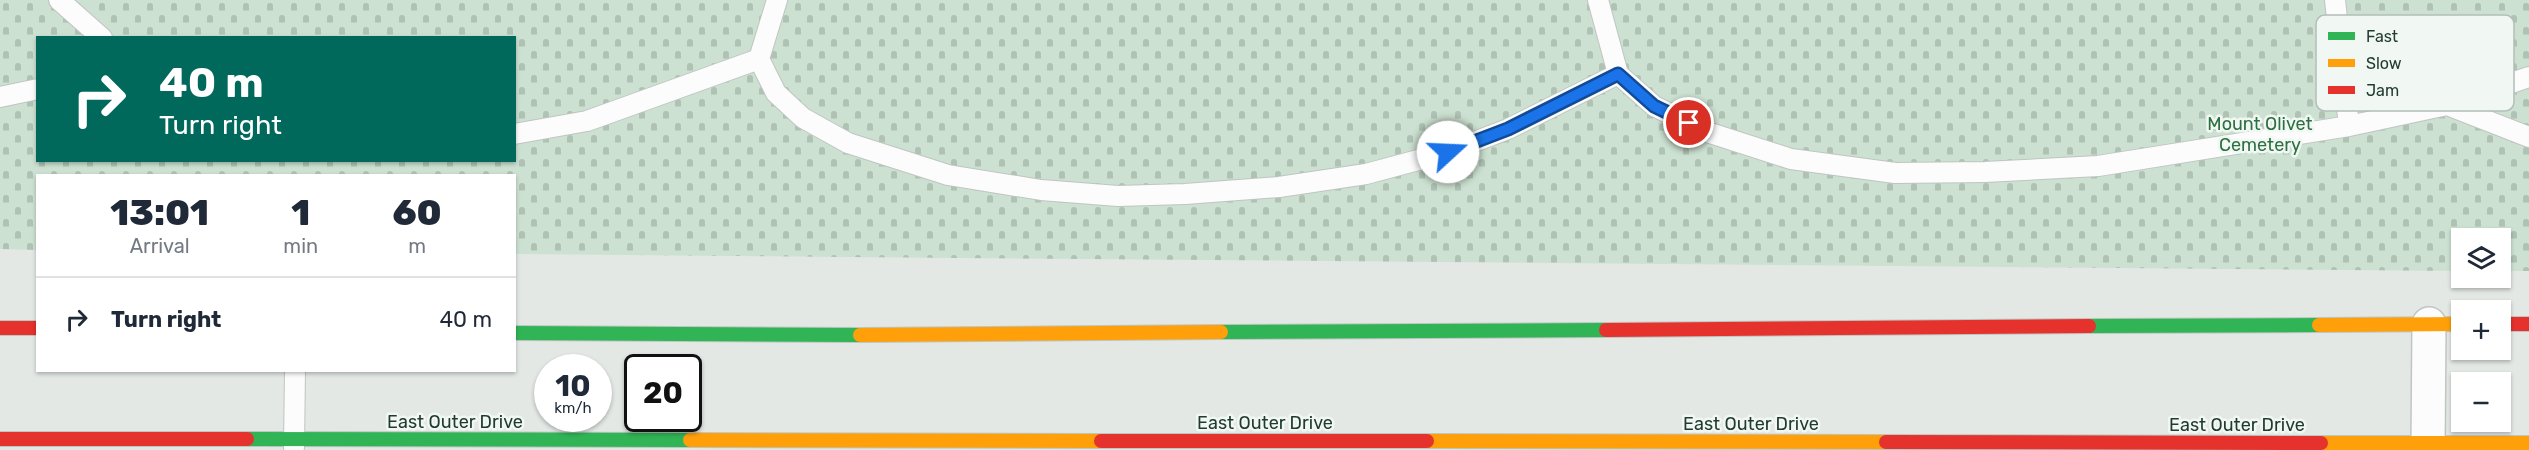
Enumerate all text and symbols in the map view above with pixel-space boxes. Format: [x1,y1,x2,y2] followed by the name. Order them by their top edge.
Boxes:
[2316,15,2514,111] legend
[2366,27,2398,46] text: Fast
[2366,54,2402,73] text: Slow
[159,58,264,108] text: 40 m
[60,60,138,138] icon: right
[2366,81,2399,100] text: Jam
[1663,97,1714,148] pin
[1672,106,1705,139] icon: arrive
[159,109,282,141] text: Turn right
[2207,113,2313,156] park label: Mount Olivet Cemetery
[1416,120,1480,184] position arrow
[110,191,209,234] text: 13:01
[291,191,310,234] text: 1
[392,191,442,234] text: 60
[2451,228,2511,432] map controls
[2451,228,2511,288] button: layers
[130,234,190,258] text: Arrival
[283,234,318,258] text: min
[408,234,426,258] text: m
[2451,300,2511,360] button: +
[60,303,93,336] icon: right
[111,306,221,333] text: Turn right
[439,306,492,333] text: 40 m
[624,354,702,432] speed limit sign: 20
[555,368,591,404] text: 10
[2451,372,2511,432] button: −
[554,399,592,417] text: km/h
[387,411,523,433] street label: East Outer Drive
[1197,412,1333,434] street label: East Outer Drive
[1683,413,1819,435] street label: East Outer Drive
[2169,414,2305,436] street label: East Outer Drive

